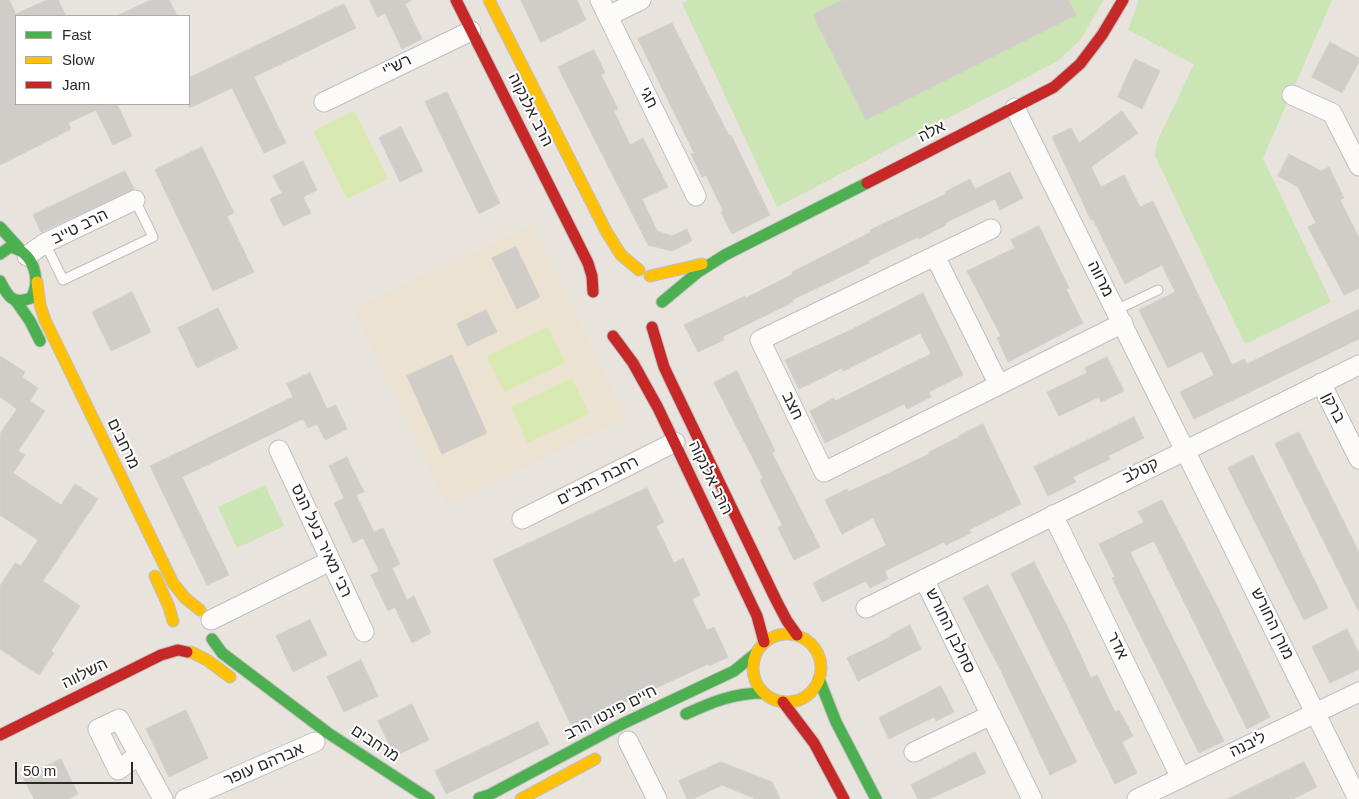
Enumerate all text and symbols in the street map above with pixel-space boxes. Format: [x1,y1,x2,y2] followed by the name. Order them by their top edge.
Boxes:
[15,15,190,105] legend
[62,26,91,43] text: Fast
[62,51,95,68] text: Slow
[379,51,415,81] street label: רש"י
[503,70,557,150] street label: הרב אלנקוה
[62,76,90,93] text: Jam
[635,84,661,112] street label: חגי
[915,117,949,147] street label: אלה
[49,205,111,249] street label: הרב טייב
[1083,258,1117,300] street label: מרווה
[777,389,807,423] street label: חצב
[1317,390,1349,426] street label: ברקן
[103,416,143,472] street label: מרחבים
[684,438,736,518] street label: הרב אלנקוה
[554,452,642,510] street label: רחבת רמב"ם
[1120,454,1162,488] street label: קטלב
[286,481,356,601] street label: רבי מאיר בעל הנס
[921,585,979,677] street label: סחלבן החורש
[1246,585,1298,663] street label: מורן החורש
[1102,629,1132,663] street label: אדר
[59,655,111,693] street label: השלווה
[562,682,660,744] street label: חיים פינטו הרב
[347,721,403,767] street label: מרחבים
[1227,728,1269,762] street label: ליבנה
[221,740,307,790] street label: אברהם עופר
[18,752,135,784] scale bar
[23,762,56,779] text: 50 m

